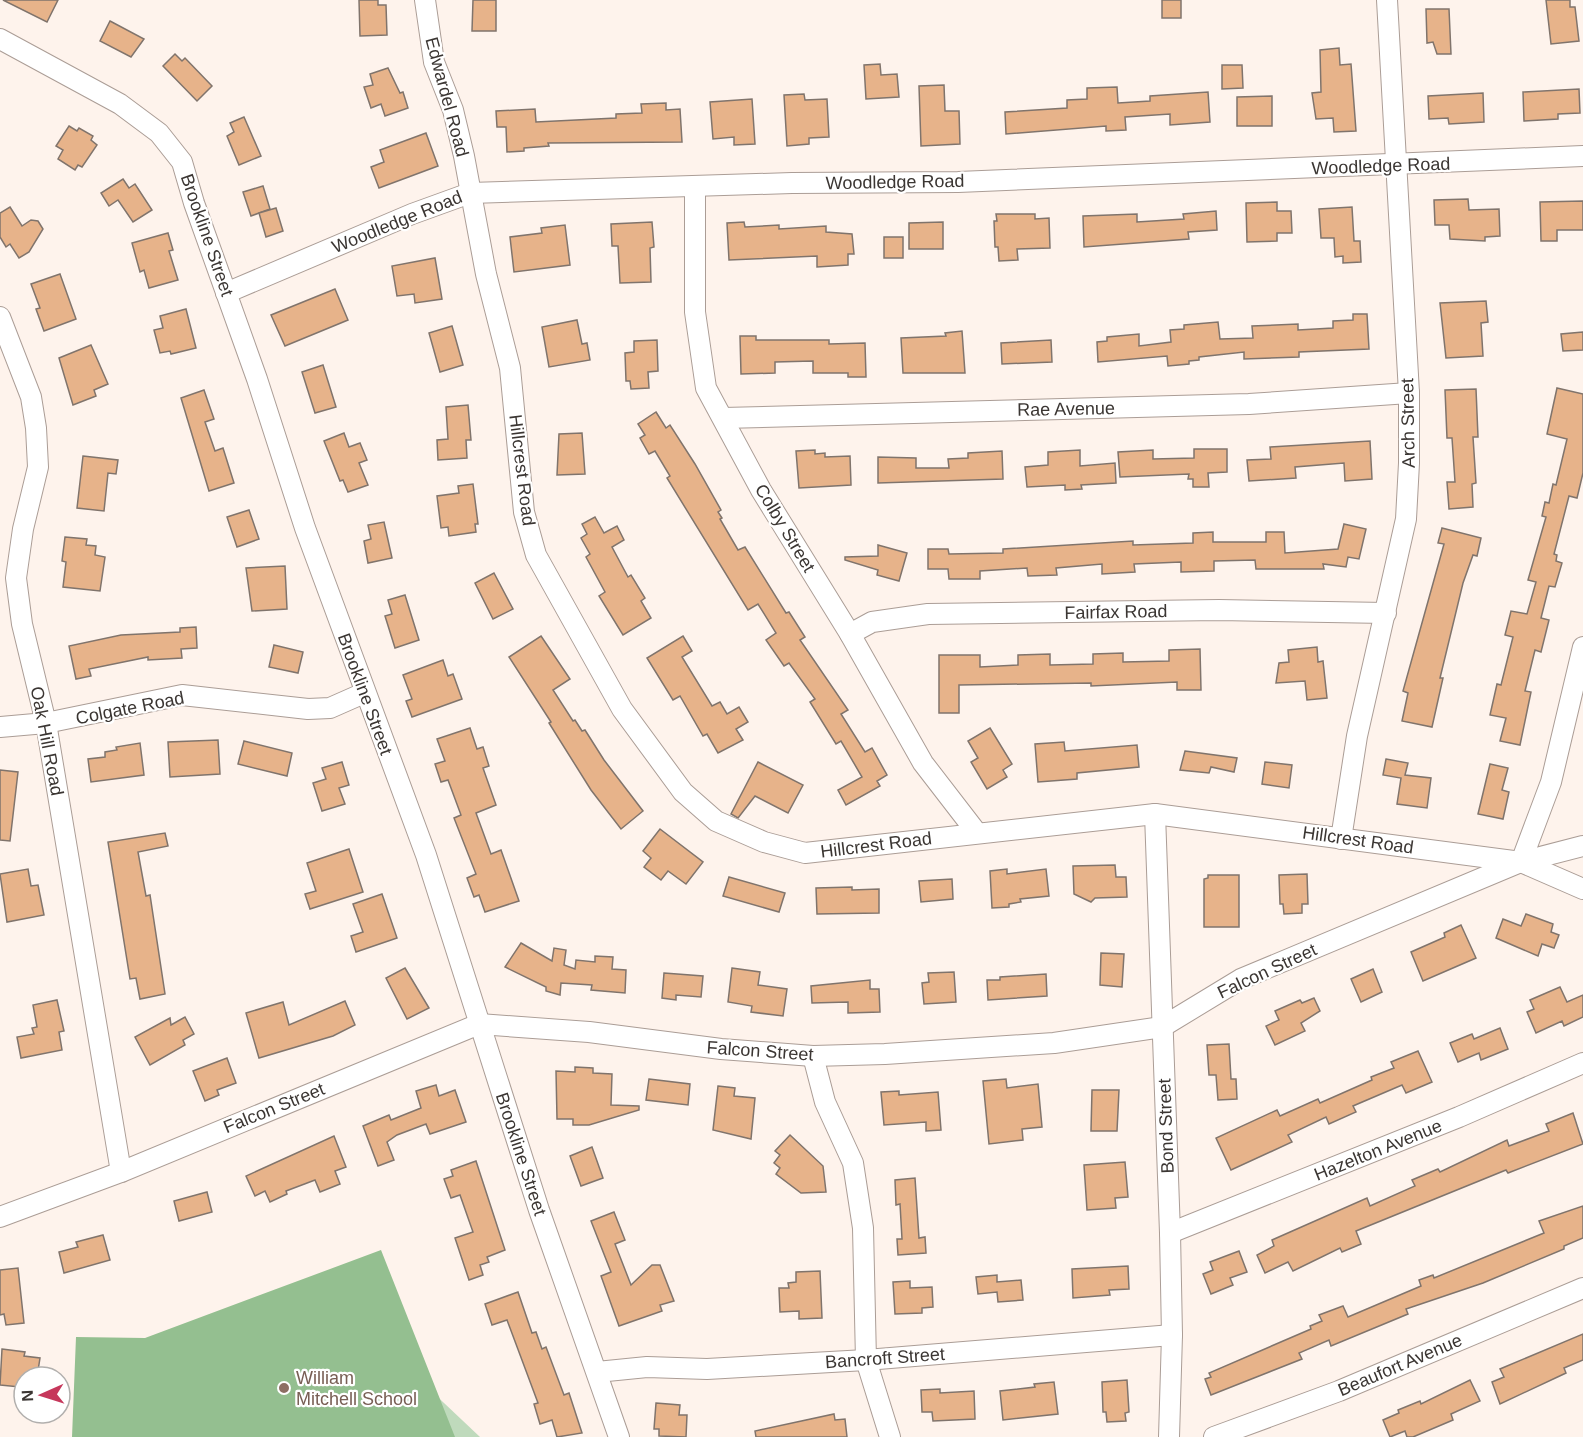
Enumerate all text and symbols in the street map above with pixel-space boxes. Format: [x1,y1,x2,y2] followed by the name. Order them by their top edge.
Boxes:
[421,35,473,159] street label: Edwardel Road
[1311,154,1451,178] street label: Woodledge Road
[177,171,237,299] street label: Brookline Street
[825,171,965,193] street label: Woodledge Road
[329,187,465,257] street label: Woodledge Road
[1397,378,1419,468] street label: Arch Street
[1017,398,1115,420] street label: Rae Avenue
[505,413,539,527] street label: Hillcrest Road
[751,480,819,576] street label: Colby Street
[1064,601,1168,623] street label: Fairfax Road
[334,630,396,758] street label: Brookline Street
[27,685,67,797] street label: Oak Hill Road
[74,688,186,728] street label: Colgate Road
[1301,822,1415,858] street label: Hillcrest Road
[819,828,933,862] street label: Hillcrest Road
[1214,939,1320,1003] street label: Falcon Street
[706,1037,814,1065] street label: Falcon Street
[1154,1078,1178,1174] street label: Bond Street
[221,1079,327,1137] street label: Falcon Street
[492,1090,550,1218] street label: Brookline Street
[1311,1115,1445,1185] street label: Hazelton Avenue
[1335,1330,1465,1400] street label: Beaufort Avenue
[824,1344,946,1372] street label: Bancroft Street
[12,1365,72,1425] north arrow
[296,1368,417,1409] place label: William Mitchell School
[277,1381,291,1395] marker: William Mitchell School
[19,1390,36,1402] text: N

